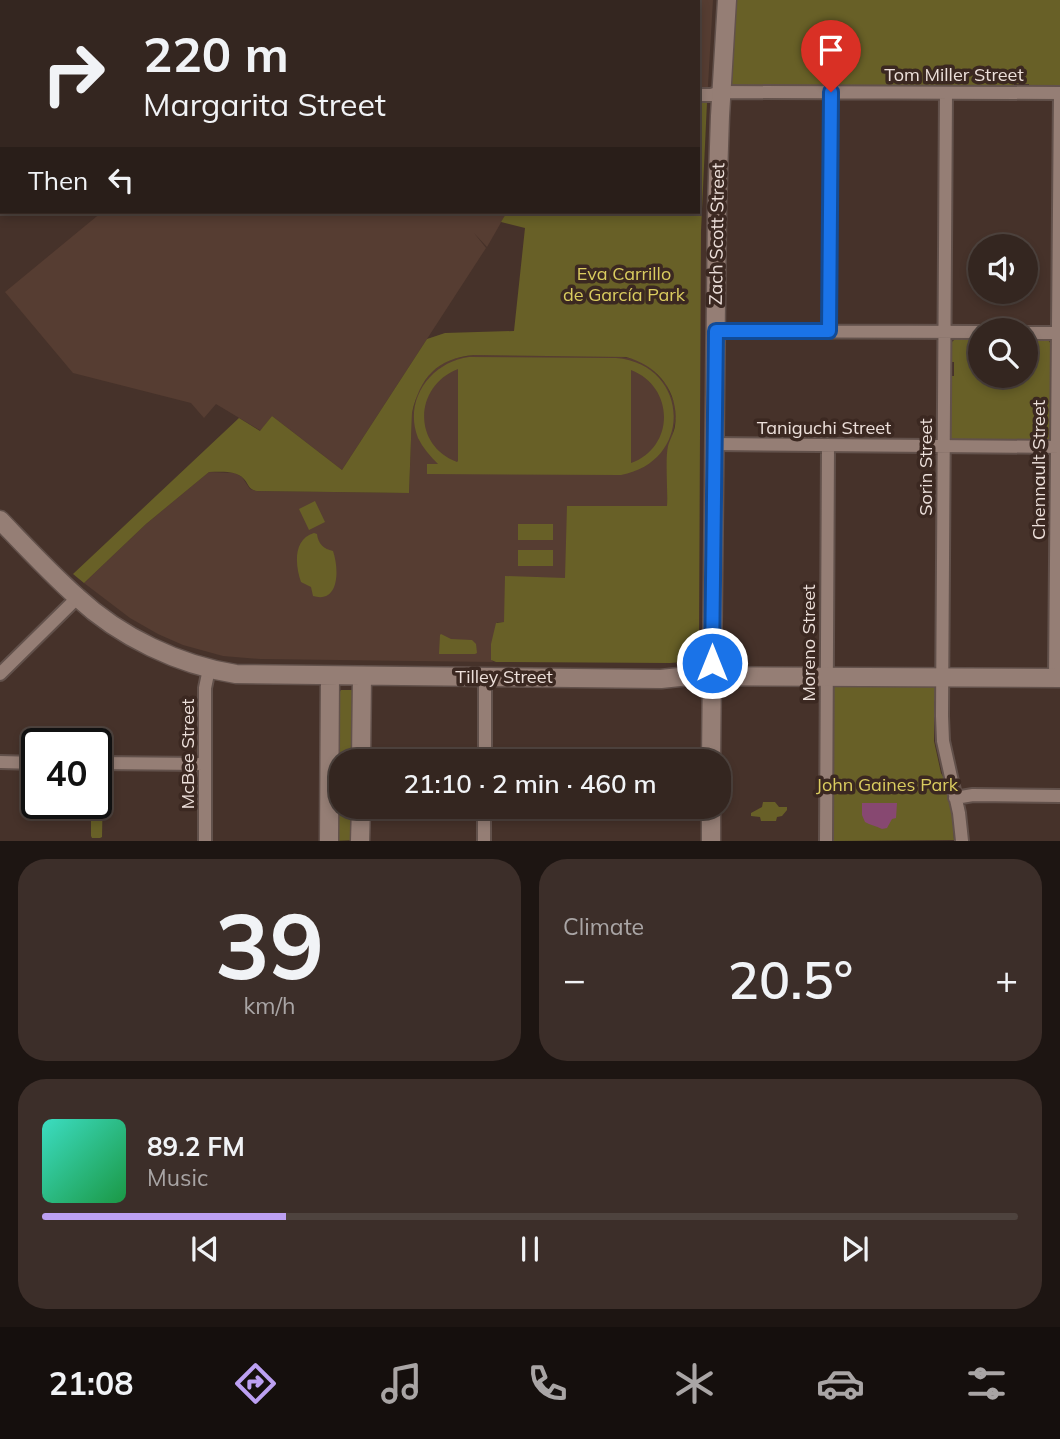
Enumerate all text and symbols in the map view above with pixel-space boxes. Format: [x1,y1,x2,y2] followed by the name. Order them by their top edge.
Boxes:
[801,20,861,92] pin
[143,23,289,84] text: 220 m
[28,28,119,119] icon: right
[812,31,850,69] icon: arrive
[884,63,1024,86] street label: Tom Miller Street
[143,84,386,124] text: Margarita Street
[102,161,140,199] icon: left
[704,163,729,305] street label: Zach Scott Street
[28,164,88,197] text: Then
[968,234,1038,388] map controls
[968,234,1038,304] button: sound
[563,262,686,306] park label: Eva Carrillo de García Park
[968,318,1038,388] button: search
[1027,400,1050,540] street label: Chennault Street
[757,416,891,439] street label: Taniguchi Street
[914,418,937,516] street label: Sorin Street
[797,584,820,702] street label: Moreno Street
[675,626,749,700] position arrow
[455,665,553,688] street label: Tilley Street
[176,699,199,809] street label: McBee Street
[21,728,112,819] speed limit sign: 40
[403,767,657,800] text: 21:10 · 2 min · 460 m
[816,773,959,796] park label: John Gaines Park
[215,888,324,1002] text: 39
[563,912,644,941] text: Climate
[728,947,853,1012] text: 20.5°
[563,955,586,1003] text: −
[995,955,1018,1003] text: +
[243,991,296,1020] text: km/h
[147,1130,245,1163] text: 89.2 FM
[147,1163,208,1192] text: Music
[186,1230,224,1268] icon: previous
[511,1230,549,1268] icon: pause
[836,1230,874,1268] icon: next
[231,1359,280,1408] icon: directions
[377,1359,426,1408] icon: music
[523,1359,572,1408] icon: phone
[670,1359,719,1408] icon: climate
[816,1359,865,1408] icon: car
[962,1359,1011,1408] icon: filters
[49,1363,133,1403] text: 21:08

